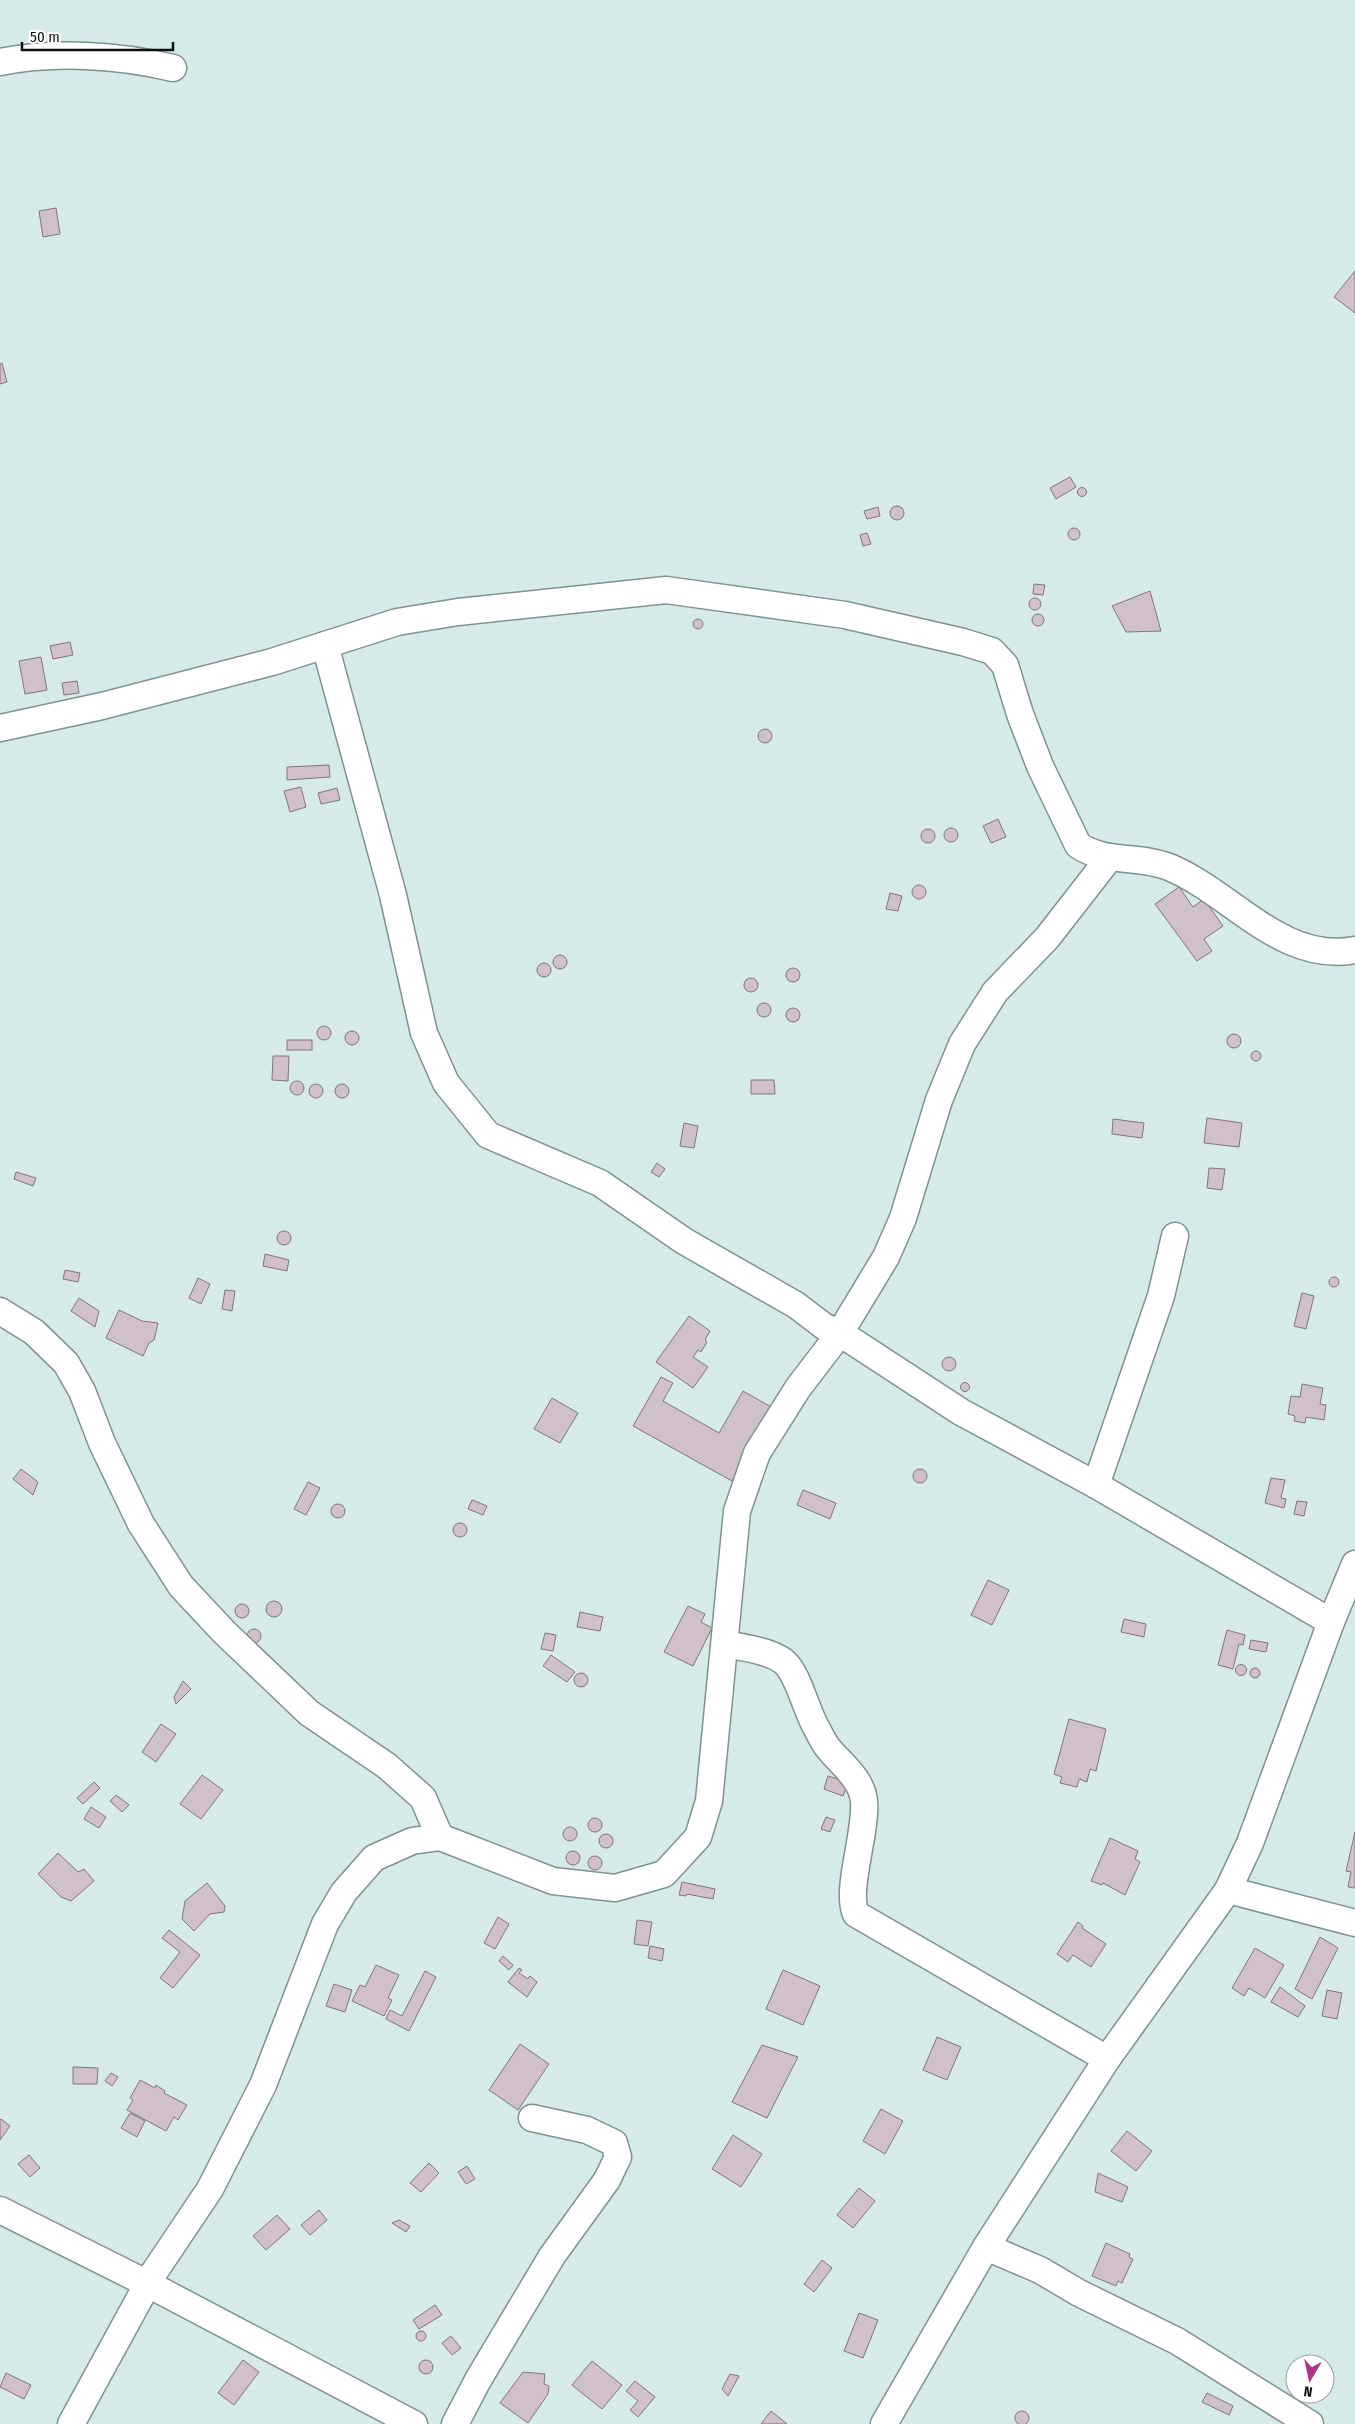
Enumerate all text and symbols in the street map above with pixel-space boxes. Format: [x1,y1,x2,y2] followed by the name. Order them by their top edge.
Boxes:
[22,20,174,52] scale bar
[30,28,60,46] text: 50 m
[1285,2354,1335,2404] north arrow
[1303,2382,1314,2400] text: N

